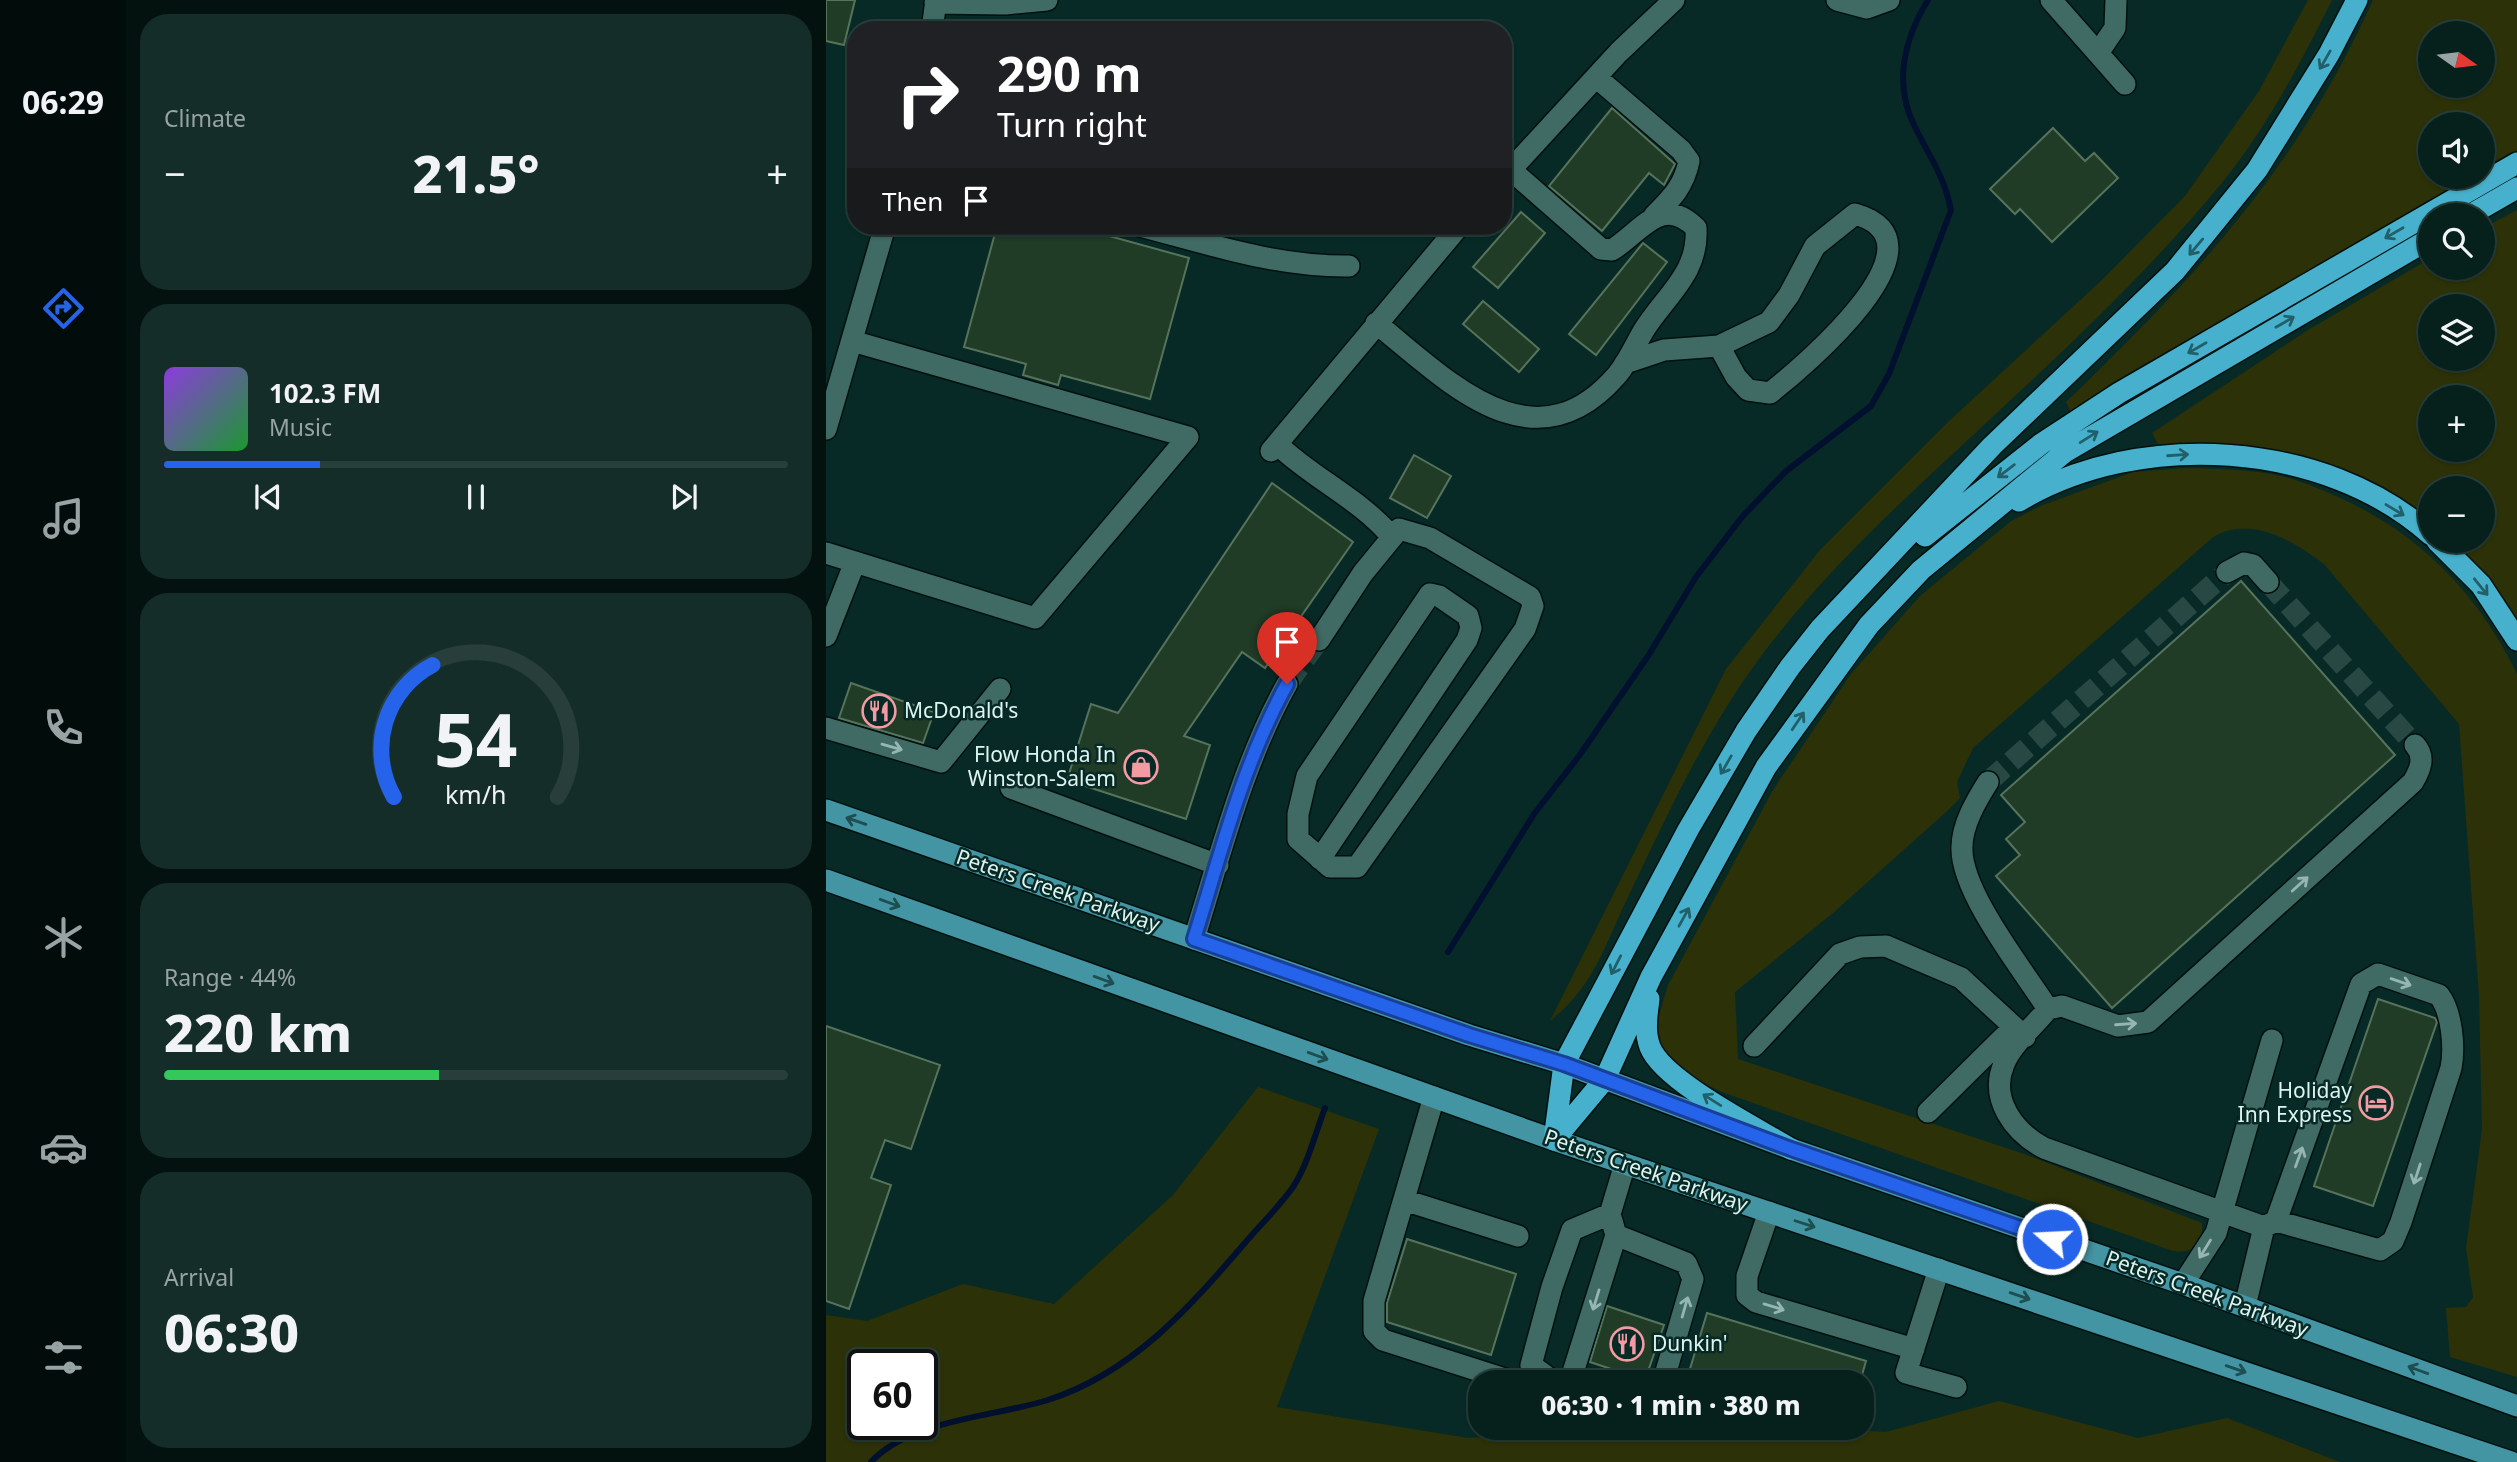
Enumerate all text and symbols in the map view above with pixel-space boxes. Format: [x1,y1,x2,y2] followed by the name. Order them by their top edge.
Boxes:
[2418,21,2496,98] north arrow
[2418,21,2495,553] map controls
[997,40,1142,106] text: 290 m
[882,49,973,140] icon: right
[2318,50,2332,70] one-way arrow
[22,80,104,123] text: 06:29
[164,102,246,134] text: Climate
[997,103,1147,146] text: Turn right
[2418,112,2495,189] button: sound
[413,137,539,208] text: 21.5°
[164,147,186,199] text: −
[766,147,788,199] text: +
[957,182,995,220] icon: arrive
[882,183,943,219] text: Then
[2418,203,2495,280] button: search
[2384,226,2404,240] one-way arrow
[2188,237,2203,255] one-way arrow
[39,284,88,333] icon: directions
[2418,294,2495,371] button: layers
[2275,315,2295,329] one-way arrow
[2188,341,2208,355] one-way arrow
[269,375,381,411] text: 102.3 FM
[2418,385,2495,462] button: +
[269,411,332,443] text: Music
[2079,430,2099,444] one-way arrow
[2167,448,2189,461] one-way arrow
[1997,463,2016,478] one-way arrow
[2418,476,2495,553] button: −
[249,478,287,516] icon: previous
[457,478,495,516] icon: pause
[665,478,703,516] icon: next
[39,494,88,543] icon: music
[2385,503,2405,517] one-way arrow
[2473,578,2489,596] one-way arrow
[1257,612,1317,684] pin
[1268,623,1306,661] icon: arrive
[434,689,518,788] text: 54
[860,692,898,730] restaurant icon: McDonald's
[904,696,1018,724] place label: McDonald's
[39,703,88,752] icon: phone
[1791,711,1805,731] one-way arrow
[968,740,1116,792] place label: Flow Honda In Winston-Salem
[880,742,902,755] one-way arrow
[1122,748,1160,786] shop icon: Flow Honda In Winston-Salem
[1718,755,1732,775] one-way arrow
[445,777,507,811] text: km/h
[845,814,867,826] one-way arrow
[953,842,1164,938] street label: Peters Creek Parkway
[2291,876,2309,892] one-way arrow
[879,898,901,910] one-way arrow
[1677,908,1691,928] one-way arrow
[39,913,88,962] icon: climate
[1608,954,1622,974] one-way arrow
[164,961,296,993] text: Range · 44%
[1093,975,1115,987] one-way arrow
[2389,977,2411,989] one-way arrow
[164,996,352,1067] text: 220 km
[2115,1017,2137,1030] one-way arrow
[1307,1051,1329,1064] one-way arrow
[2238,1076,2352,1128] place label: Holiday Inn Express
[2357,1084,2395,1122] hotel icon: Holiday Inn Express
[1703,1093,1722,1108] one-way arrow
[1541,1122,1752,1218] street label: Peters Creek Parkway
[39,1123,88,1172] icon: car
[2294,1146,2306,1168] one-way arrow
[2409,1163,2422,1185] one-way arrow
[2015,1202,2089,1276] position arrow
[1793,1219,1815,1231] one-way arrow
[2198,1239,2212,1259] one-way arrow
[2102,1243,2313,1343] street label: Peters Creek Parkway
[164,1261,234,1293] text: Arrival
[1589,1288,1601,1310] one-way arrow
[2009,1291,2031,1303] one-way arrow
[164,1296,299,1367] text: 06:30
[1679,1297,1692,1319] one-way arrow
[1763,1302,1785,1315] one-way arrow
[1608,1325,1646,1363] restaurant icon: Dunkin'
[1652,1329,1727,1357] place label: Dunkin'
[39,1333,88,1382] icon: filters
[847,1349,938,1440] speed limit sign: 60
[2407,1363,2429,1375] one-way arrow
[2224,1364,2246,1376] one-way arrow
[1541,1387,1801,1423] text: 06:30 · 1 min · 380 m

